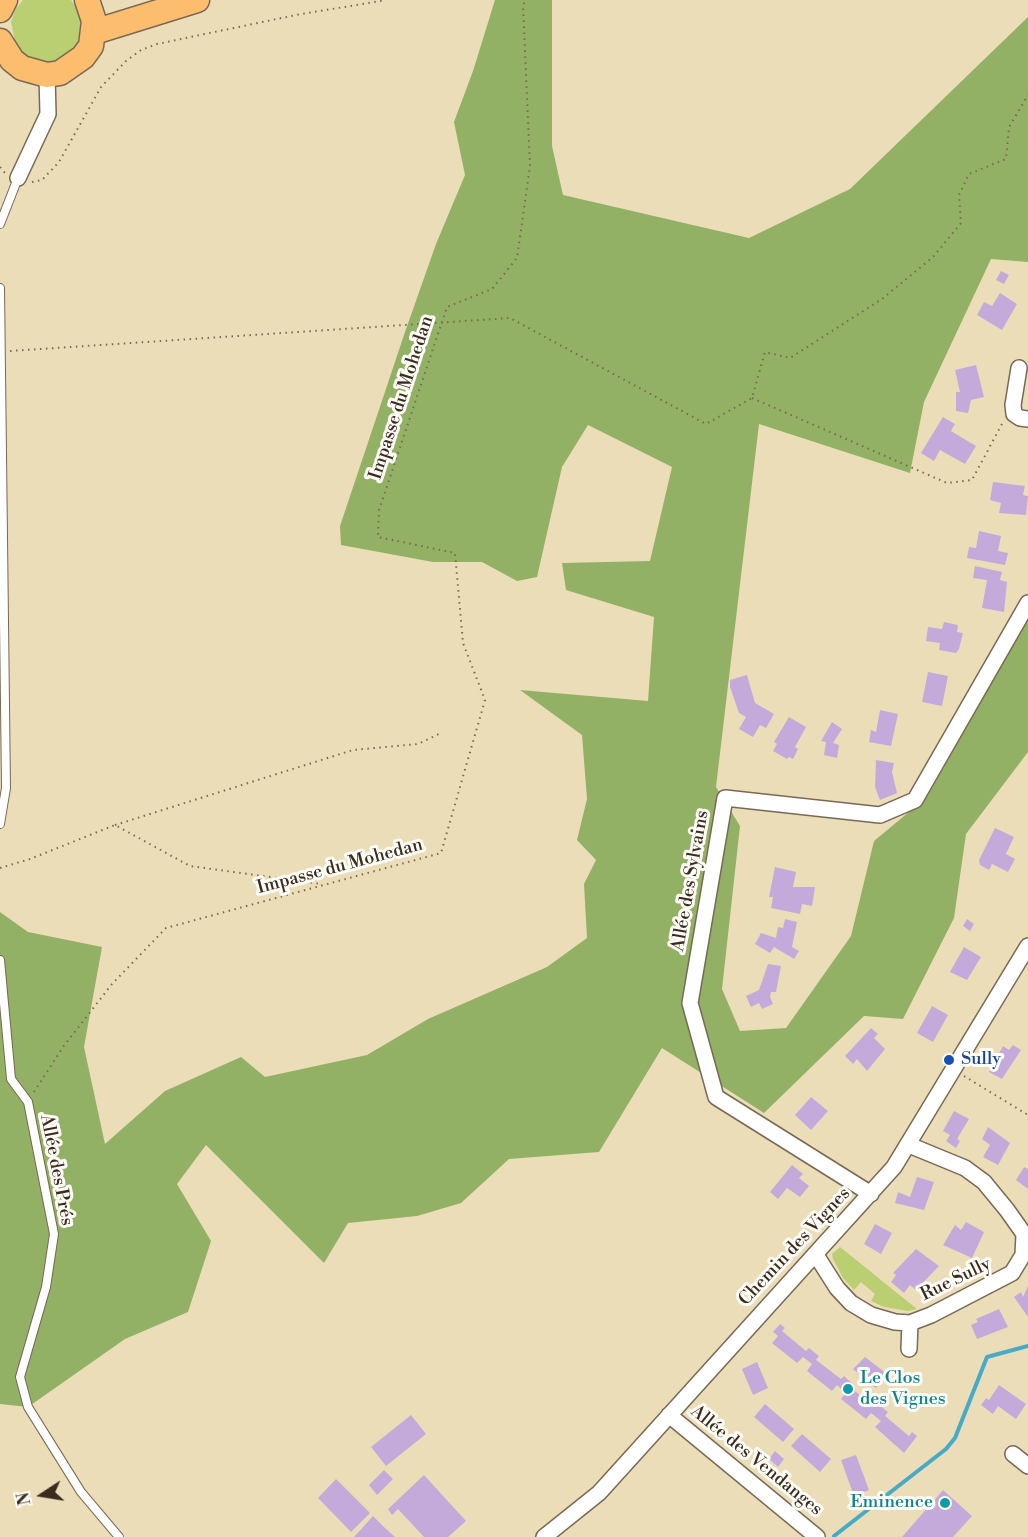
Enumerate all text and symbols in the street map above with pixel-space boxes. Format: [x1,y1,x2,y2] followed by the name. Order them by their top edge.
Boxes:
[365,313,439,483] street label: Impasse du Mohedan
[668,809,714,953] street label: Allée des Sylvains
[255,834,425,900] street label: Impasse du Mohedan
[961,1049,1001,1071] place label: Sully
[942,1053,956,1067] marker: Sully
[35,1113,77,1227] street label: Allée des Prés
[735,1183,855,1311] street label: Chemin des Vignes
[917,1254,995,1306] street label: Rue Sully
[860,1368,946,1410] place label: Le Clos des Vignes
[841,1382,855,1396] marker: Le Clos des Vignes
[686,1401,826,1521] street label: Allée des Vendanges
[12,1465,72,1525] north arrow
[13,1490,35,1507] text: N
[850,1492,933,1514] place label: Eminence
[938,1496,952,1510] marker: Eminence

